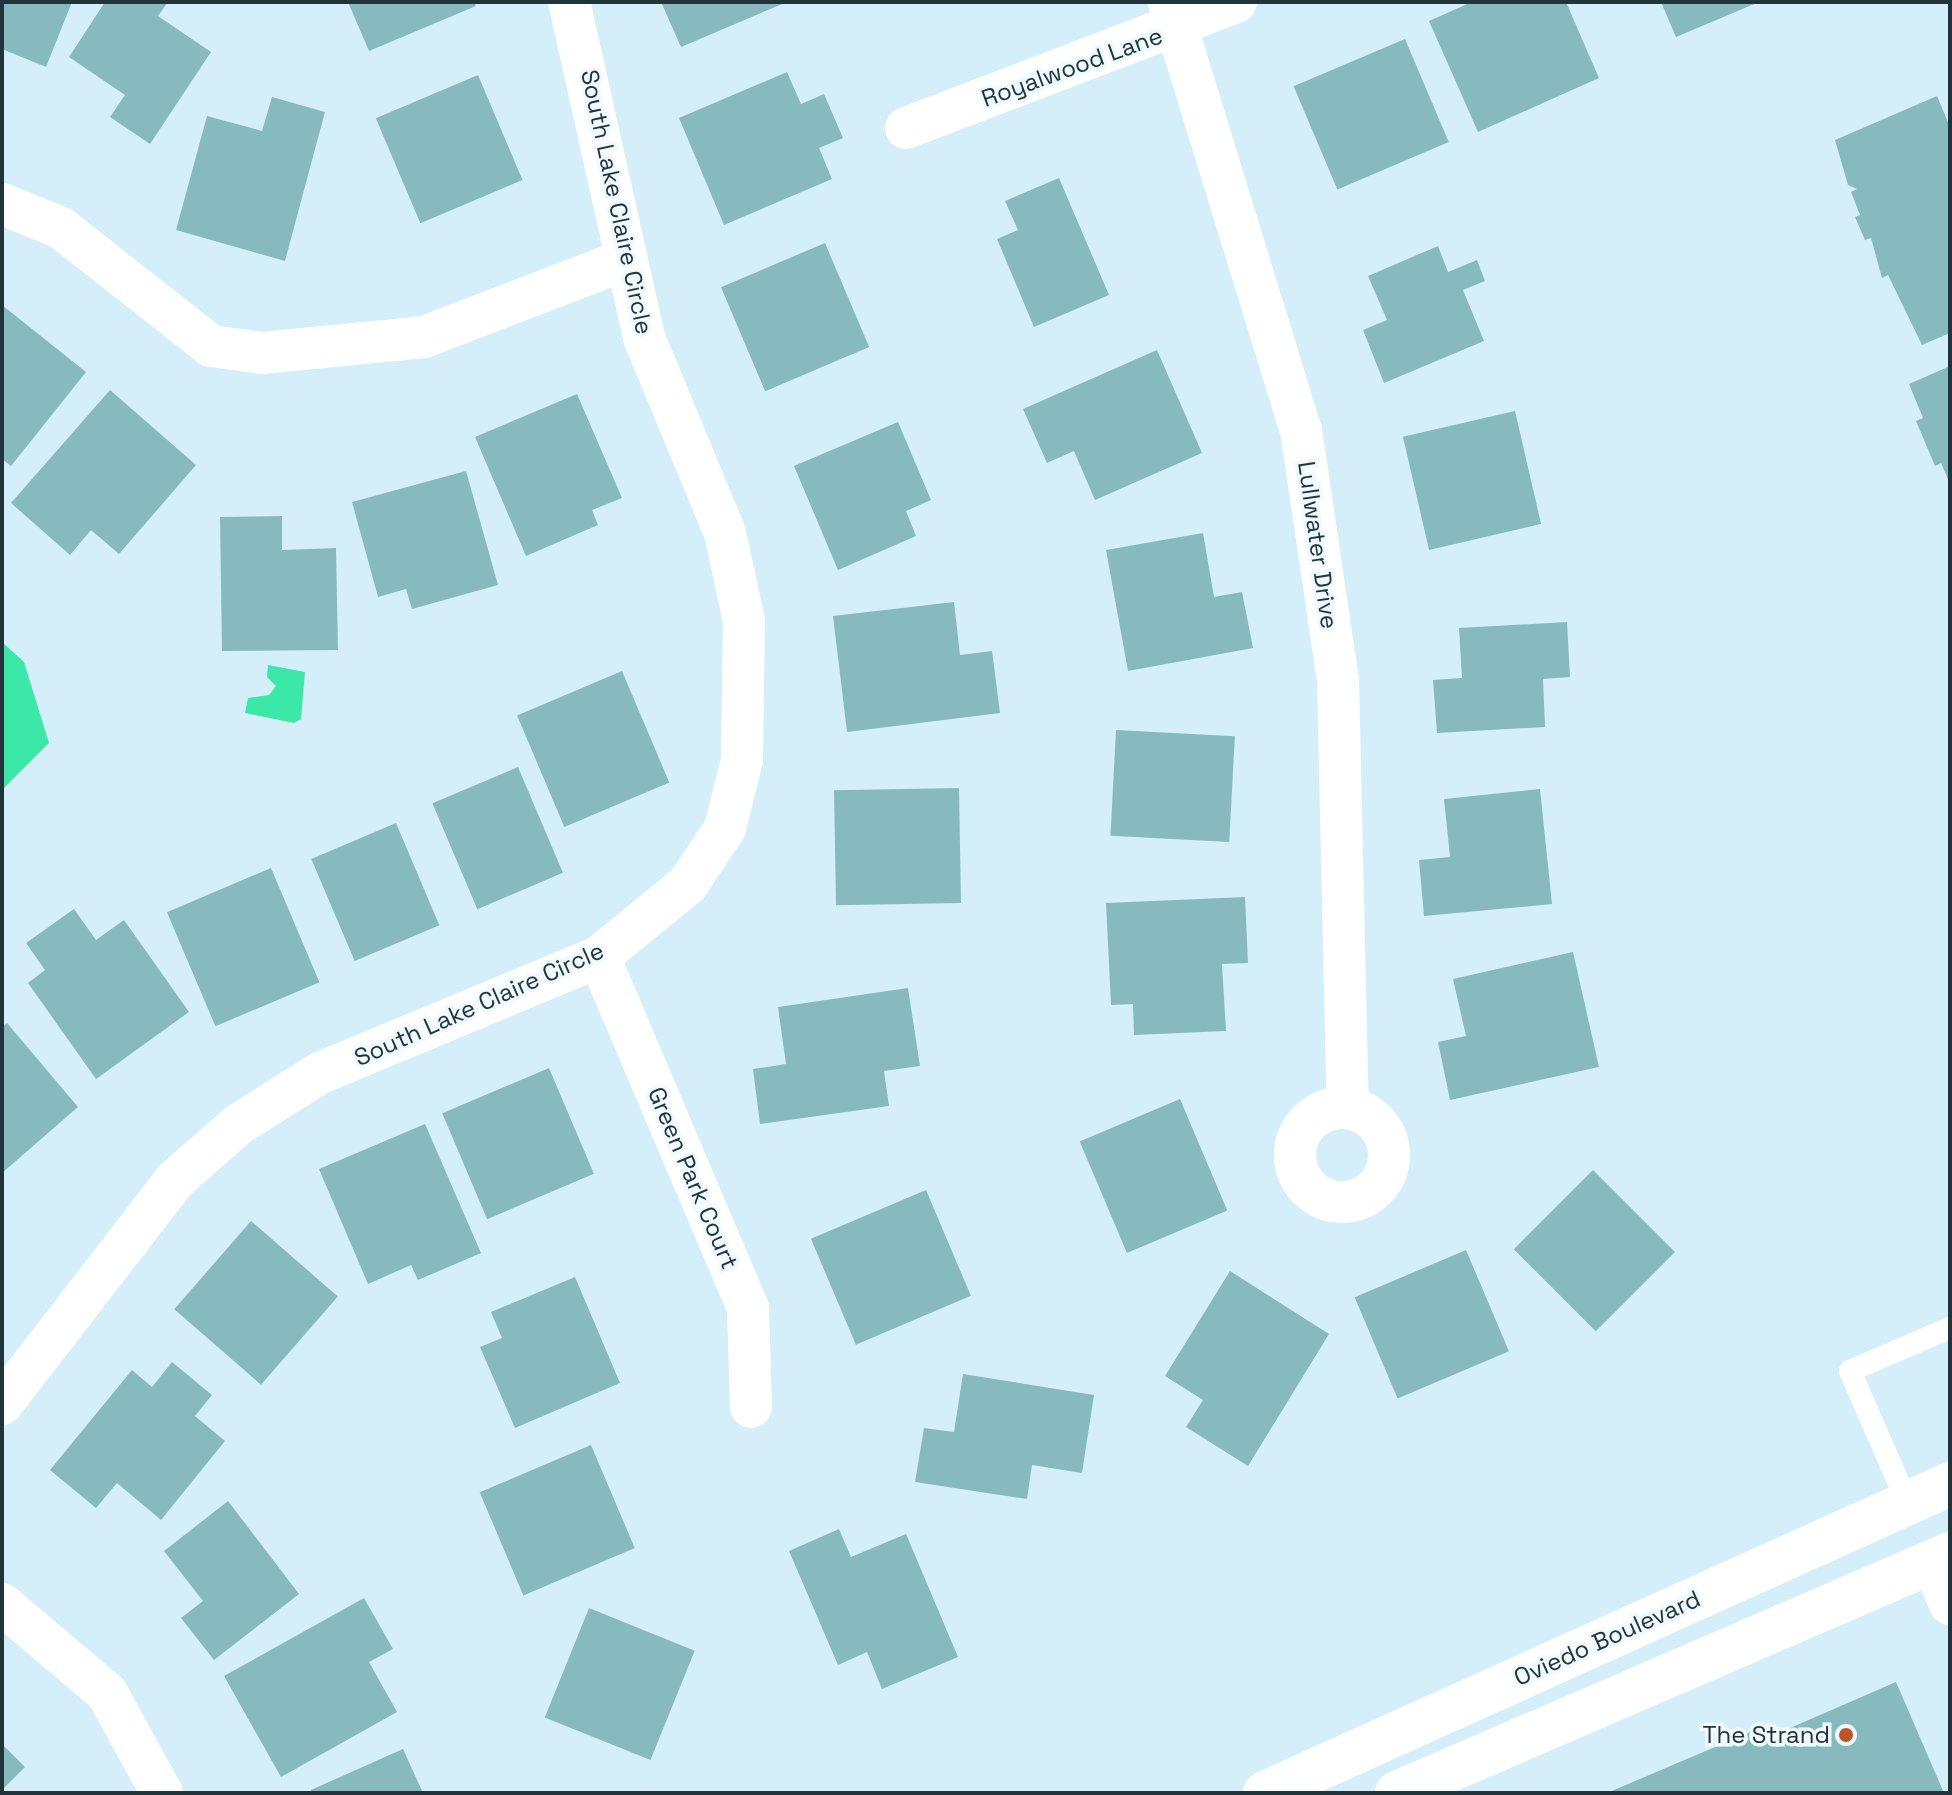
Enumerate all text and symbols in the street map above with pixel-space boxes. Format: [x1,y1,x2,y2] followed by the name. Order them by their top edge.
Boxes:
[978,21,1166,113] street label: Royalwood Lane
[575,67,659,337] street label: South Lake Claire Circle
[1292,459,1344,631] street label: Lullwater Drive
[350,936,608,1072] street label: South Lake Claire Circle
[642,1083,744,1273] street label: Green Park Court
[1509,1584,1705,1692] street label: Oviedo Boulevard
[1702,1721,1830,1749] place label: The Strand
[1837,1726,1855,1744] marker: The Strand

